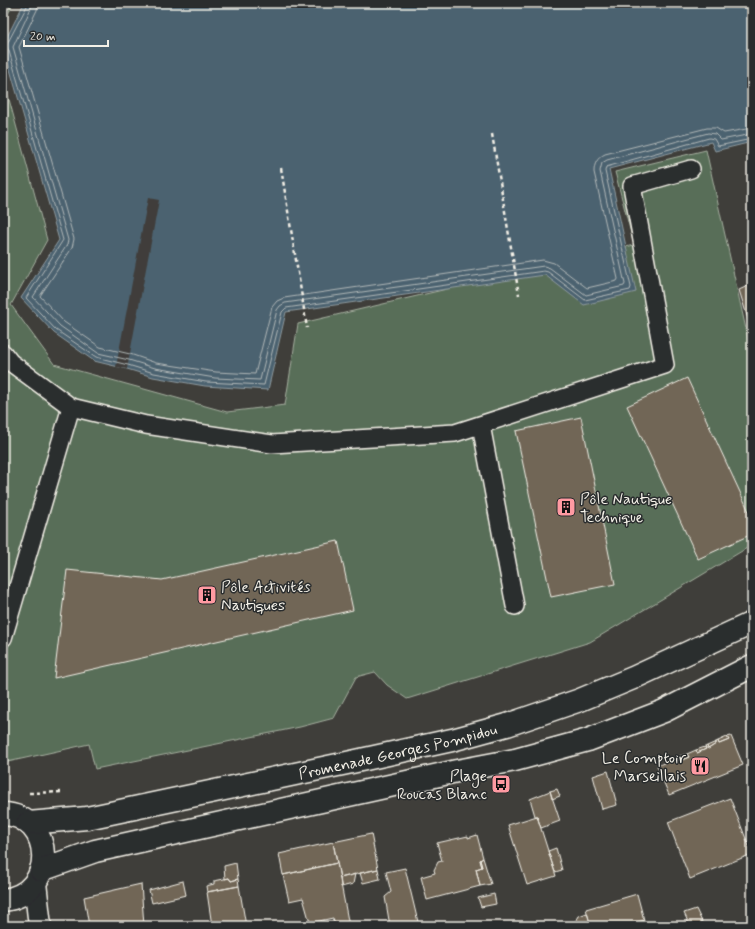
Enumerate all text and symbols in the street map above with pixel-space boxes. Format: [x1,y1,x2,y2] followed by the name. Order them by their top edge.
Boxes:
[24,22,108,48] scale bar
[30,29,56,45] text: 20 m
[580,489,672,528] place label: Pôle Nautique Technique
[555,496,577,518] building icon: Pôle Nautique Technique
[221,577,311,616] place label: Pôle Activités Nautiques
[196,584,218,606] building icon: Pôle Activités Nautiques
[297,719,500,785] street label: Promenade Georges Pompidou
[602,748,687,787] place label: Le Comptoir Marseillais
[689,755,711,777] restaurant icon: Le Comptoir Marseillais
[397,766,487,805] place label: Plage Roucas Blanc
[490,773,512,795] bus stop icon: Plage Roucas Blanc

